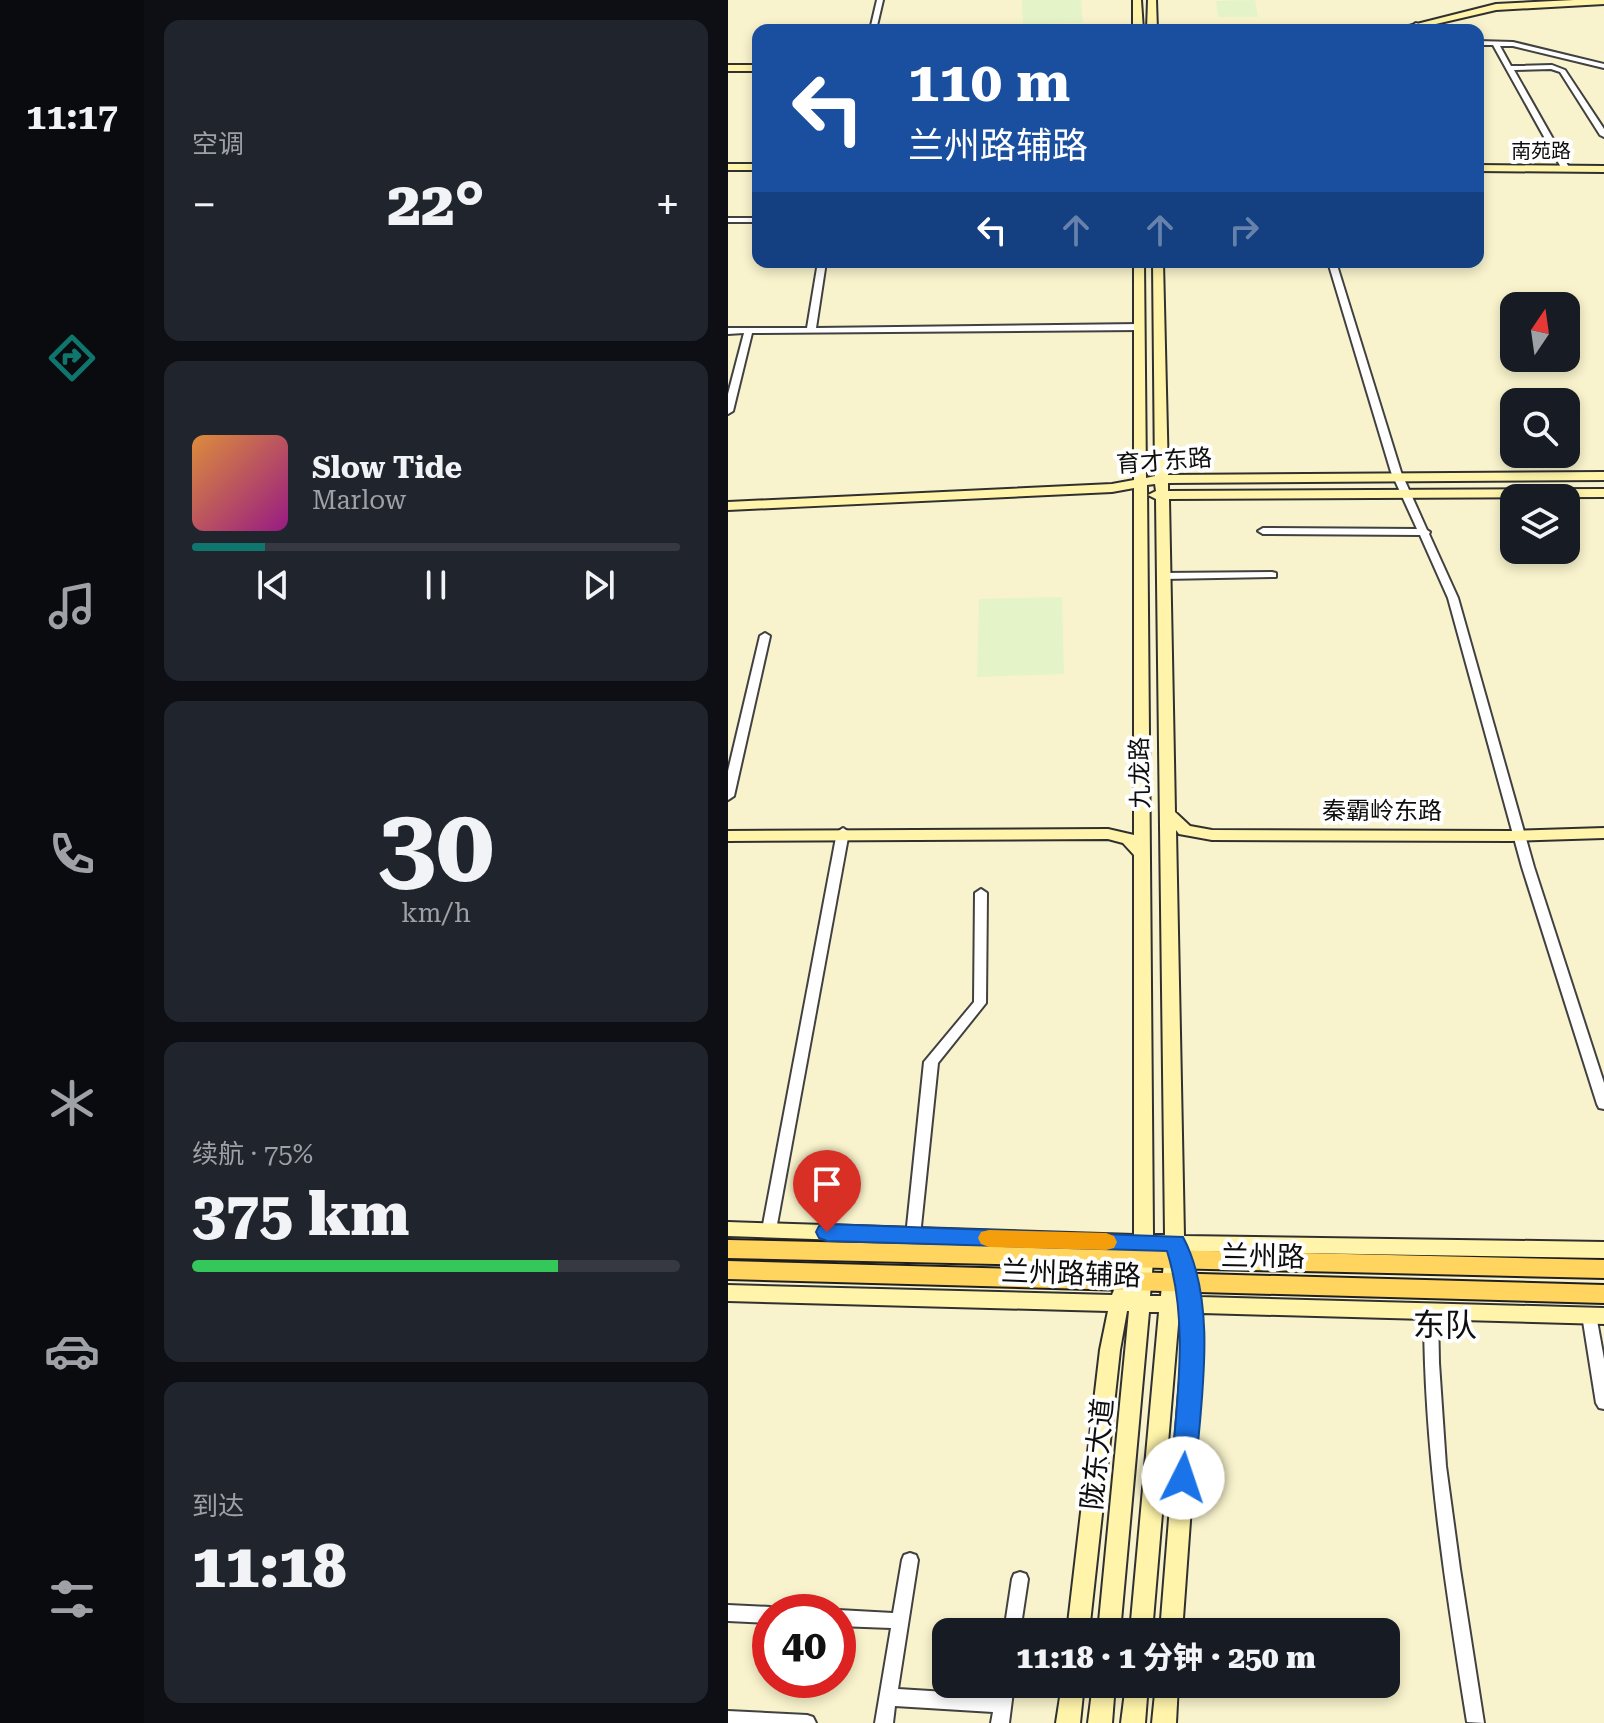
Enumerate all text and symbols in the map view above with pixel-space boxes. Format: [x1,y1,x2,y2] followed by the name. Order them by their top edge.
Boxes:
[908,49,1070,115] text: 110 m
[776,56,880,160] icon: left
[26,96,118,138] text: 11:17
[908,125,1088,167] text: 兰州路辅路
[192,129,244,159] text: 空调
[1511,139,1571,163] street label: 南苑路
[387,169,485,240] text: 22°
[192,179,217,231] text: −
[655,179,680,231] text: +
[970,208,1014,252] icon: left
[1054,208,1098,252] icon: ahead
[1138,208,1182,252] icon: ahead
[1222,208,1266,252] icon: right
[1500,292,1580,372] north arrow
[1500,292,1580,564] map controls
[44,330,100,386] icon: directions
[1500,388,1580,468] button: search
[1115,444,1213,478] street label: 育才东路
[312,450,462,485] text: Slow Tide
[1500,484,1580,564] button: layers
[312,485,406,515] text: Marlow
[251,563,295,607] icon: previous
[414,563,458,607] icon: pause
[577,563,621,607] icon: next
[44,578,100,634] icon: music
[1125,737,1155,809] street label: 九龙路
[378,785,494,906] text: 30
[1322,797,1442,825] street label: 秦霸岭东路
[44,826,100,882] icon: phone
[401,898,471,928] text: km/h
[44,1075,100,1131] icon: climate
[192,1139,313,1169] text: 续航 · 75%
[793,1150,861,1232] pin
[805,1162,849,1206] icon: arrive
[192,1179,409,1250] text: 375 km
[1221,1239,1305,1274] street label: 兰州路
[1000,1255,1142,1292] street label: 兰州路辅路
[1413,1306,1477,1344] district label: 东队
[44,1323,100,1379] icon: car
[1075,1397,1120,1511] street label: 陇东大道
[1141,1436,1225,1520] position arrow
[192,1491,244,1521] text: 到达
[192,1531,346,1602] text: 11:18
[44,1571,100,1627] icon: filters
[752,1594,856,1698] speed limit sign: 40
[1016,1640,1316,1675] text: 11:18 · 1 分钟 · 250 m

